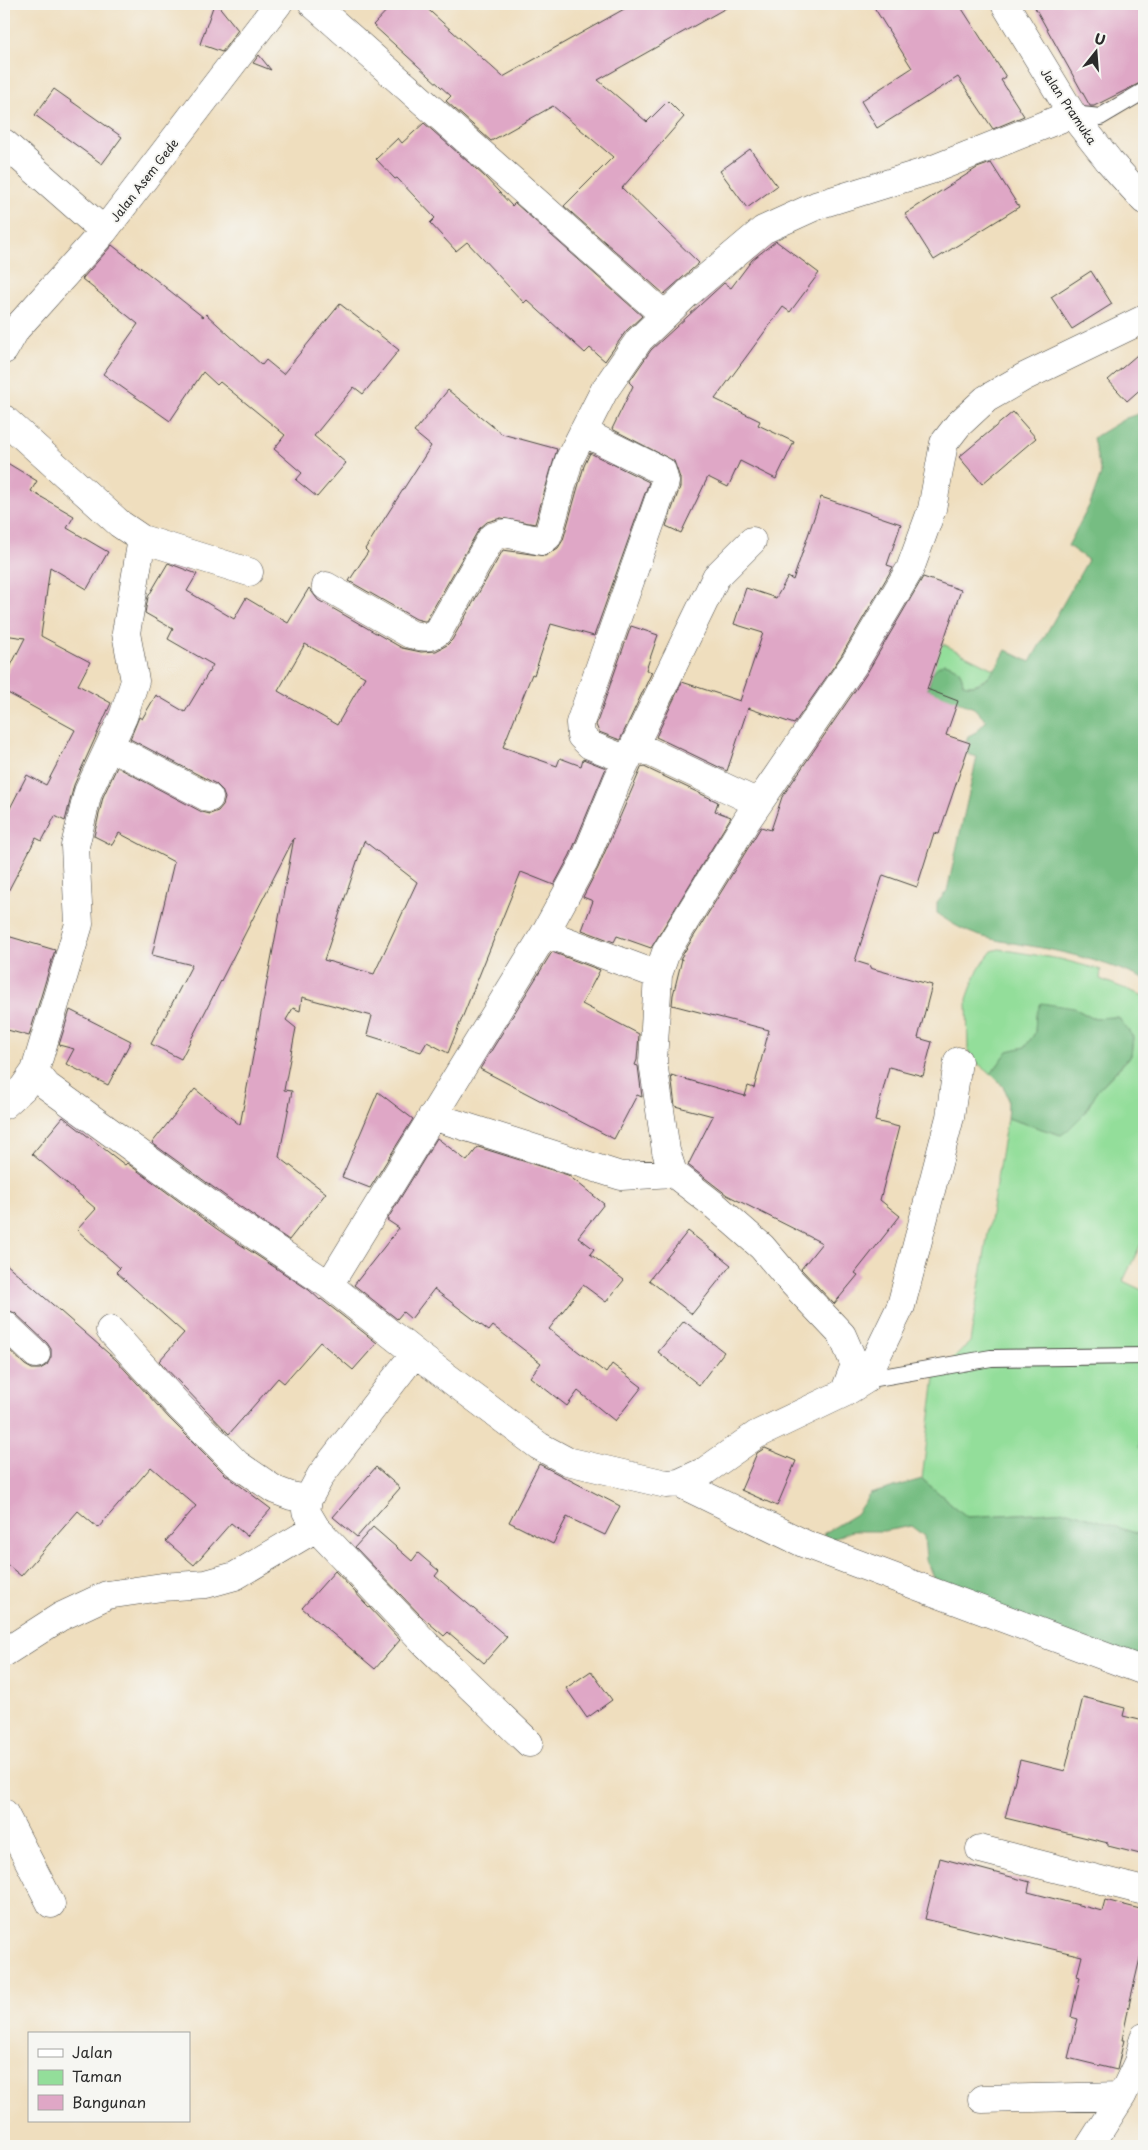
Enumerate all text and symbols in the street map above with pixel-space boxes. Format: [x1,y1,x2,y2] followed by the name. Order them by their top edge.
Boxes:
[1092,27,1108,51] text: U
[1070,28,1120,78] north arrow
[1037,64,1102,148] street label: Jalan Pramuka
[106,134,183,225] street label: Jalan Asem Gede
[28,2032,190,2122] legend
[72,2040,113,2063] text: Jalan
[72,2064,122,2087] text: Taman
[72,2090,146,2113] text: Bangunan

